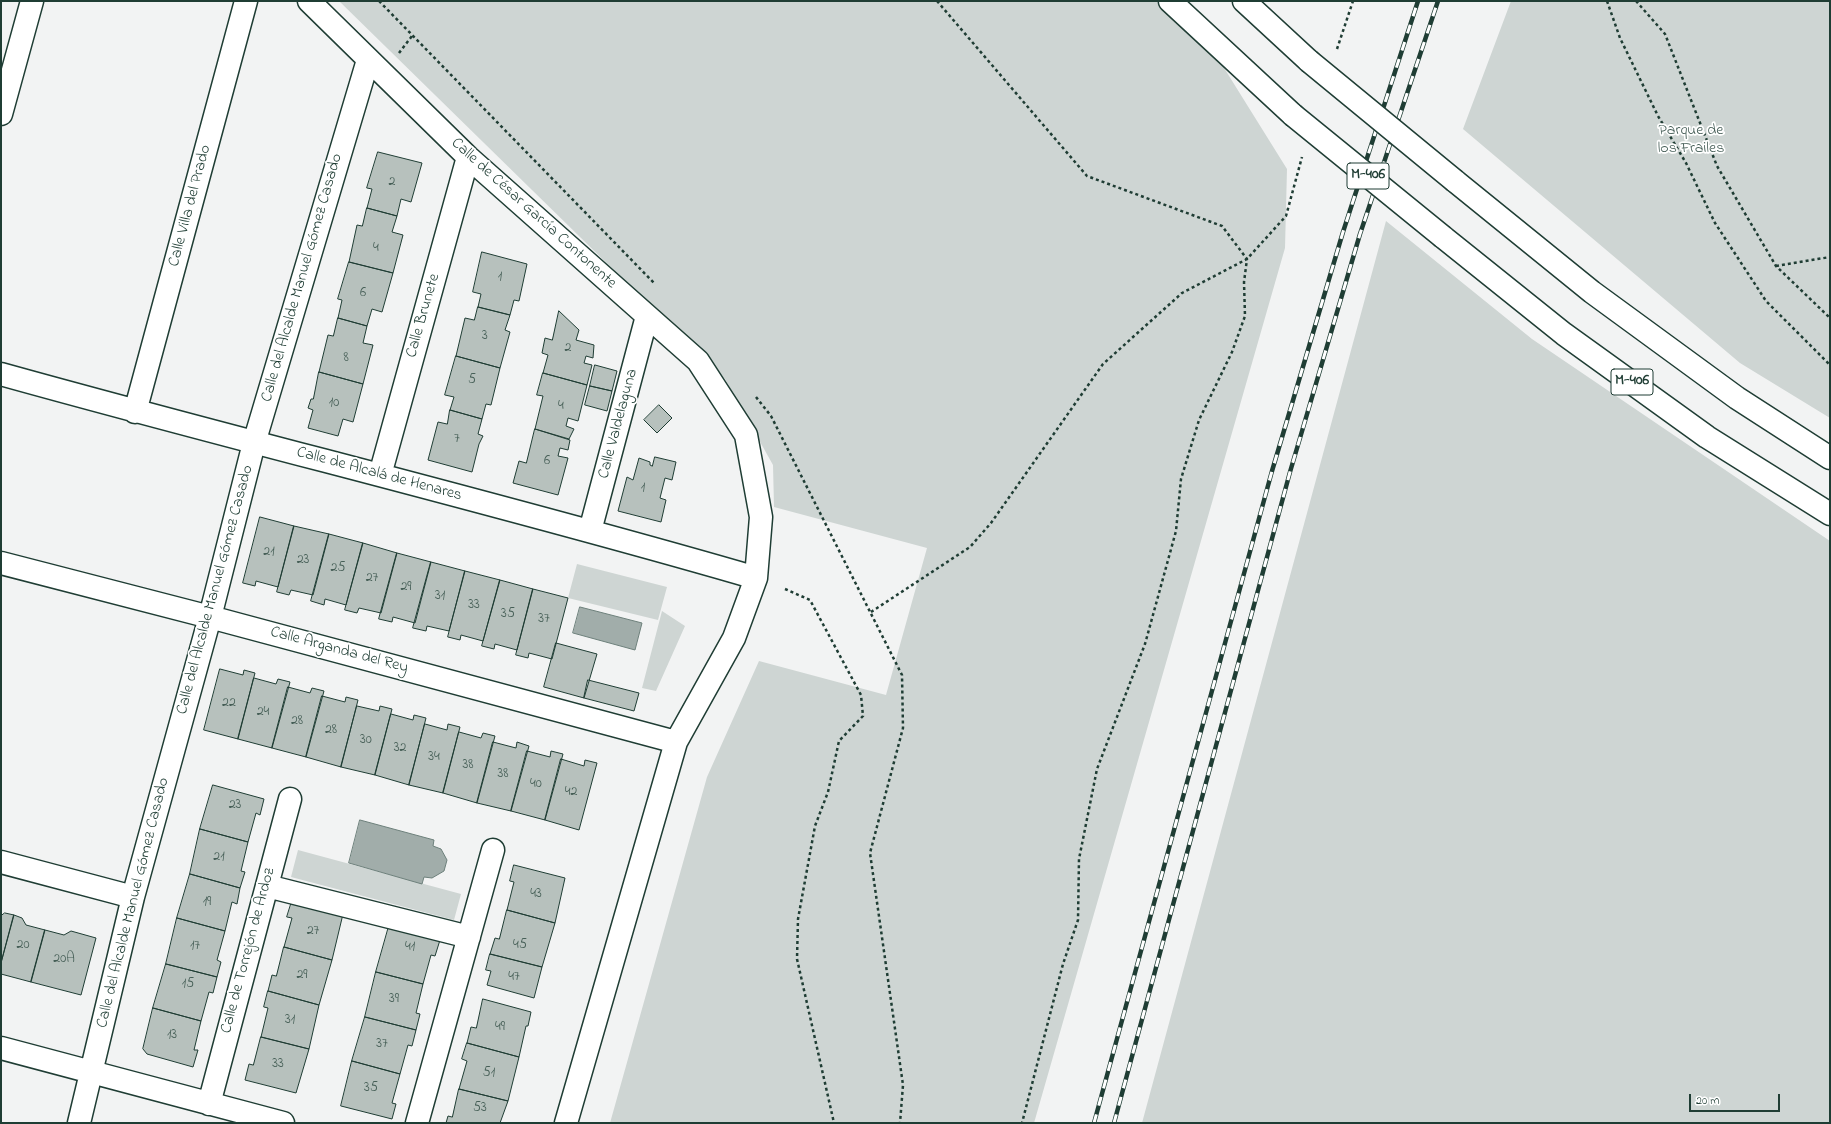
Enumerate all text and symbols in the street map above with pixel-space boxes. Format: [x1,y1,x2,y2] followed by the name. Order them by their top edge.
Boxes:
[1658,121,1724,159] park label: Parque de los Frailes
[446,135,620,293] street label: Calle de César García Contonente
[166,143,216,269] street label: Calle Villa del Prado
[258,152,348,404] street label: Calle del Alcalde Manuel Gómez Casado
[1347,163,1389,189] road number: M-406
[389,175,395,191] house number: 2
[373,241,379,257] house number: 4
[498,270,502,286] house number: 1
[403,272,445,360] street label: Calle Brunete
[360,286,366,302] house number: 6
[482,329,488,345] house number: 3
[565,341,571,357] house number: 2
[343,351,349,367] house number: 8
[595,367,643,481] street label: Calle Valdelaguna
[1611,369,1653,395] road number: M-406
[468,373,476,389] house number: 5
[329,396,339,412] house number: 10
[558,399,564,415] house number: 4
[454,432,460,448] house number: 7
[294,444,464,506] street label: Calle de Alcalá de Henares
[544,454,550,470] house number: 6
[173,463,259,717] street label: Calle del Alcalde Manuel Gómez Casado
[641,481,645,497] house number: 1
[263,545,275,561] house number: 21
[297,553,309,569] house number: 23
[331,561,345,577] house number: 25
[366,571,378,587] house number: 27
[400,580,412,596] house number: 29
[435,589,445,605] house number: 31
[468,598,480,614] house number: 33
[501,607,515,623] house number: 35
[538,612,550,628] house number: 37
[268,623,410,679] street label: Calle Arganda del Rey
[222,696,236,712] house number: 22
[257,705,269,721] house number: 24
[291,714,303,730] house number: 28
[325,723,337,739] house number: 28
[360,733,372,749] house number: 30
[394,741,406,757] house number: 32
[428,750,440,766] house number: 34
[462,758,474,774] house number: 38
[497,767,509,783] house number: 38
[94,776,174,1030] street label: Calle del Alcalde Manuel Gómez Casado
[530,777,542,793] house number: 40
[565,785,577,801] house number: 42
[229,798,241,814] house number: 23
[213,850,225,866] house number: 21
[218,866,280,1036] street label: Calle de Torrejón de Ardoz
[530,887,542,903] house number: 43
[203,895,211,911] house number: 19
[307,924,319,940] house number: 27
[16,938,30,954] house number: 20
[513,938,527,954] house number: 45
[190,939,200,955] house number: 17
[405,940,415,956] house number: 41
[53,952,75,968] house number: 20A
[296,968,308,984] house number: 29
[508,970,520,986] house number: 47
[182,977,194,993] house number: 15
[389,992,399,1008] house number: 39
[285,1013,295,1029] house number: 31
[495,1020,505,1036] house number: 49
[167,1028,177,1044] house number: 13
[376,1037,388,1053] house number: 37
[272,1057,284,1073] house number: 33
[483,1066,495,1082] house number: 51
[364,1081,378,1097] house number: 35
[1691,1086,1782,1112] scale bar
[1696,1092,1719,1110] text: 20 m
[473,1101,487,1117] house number: 53

